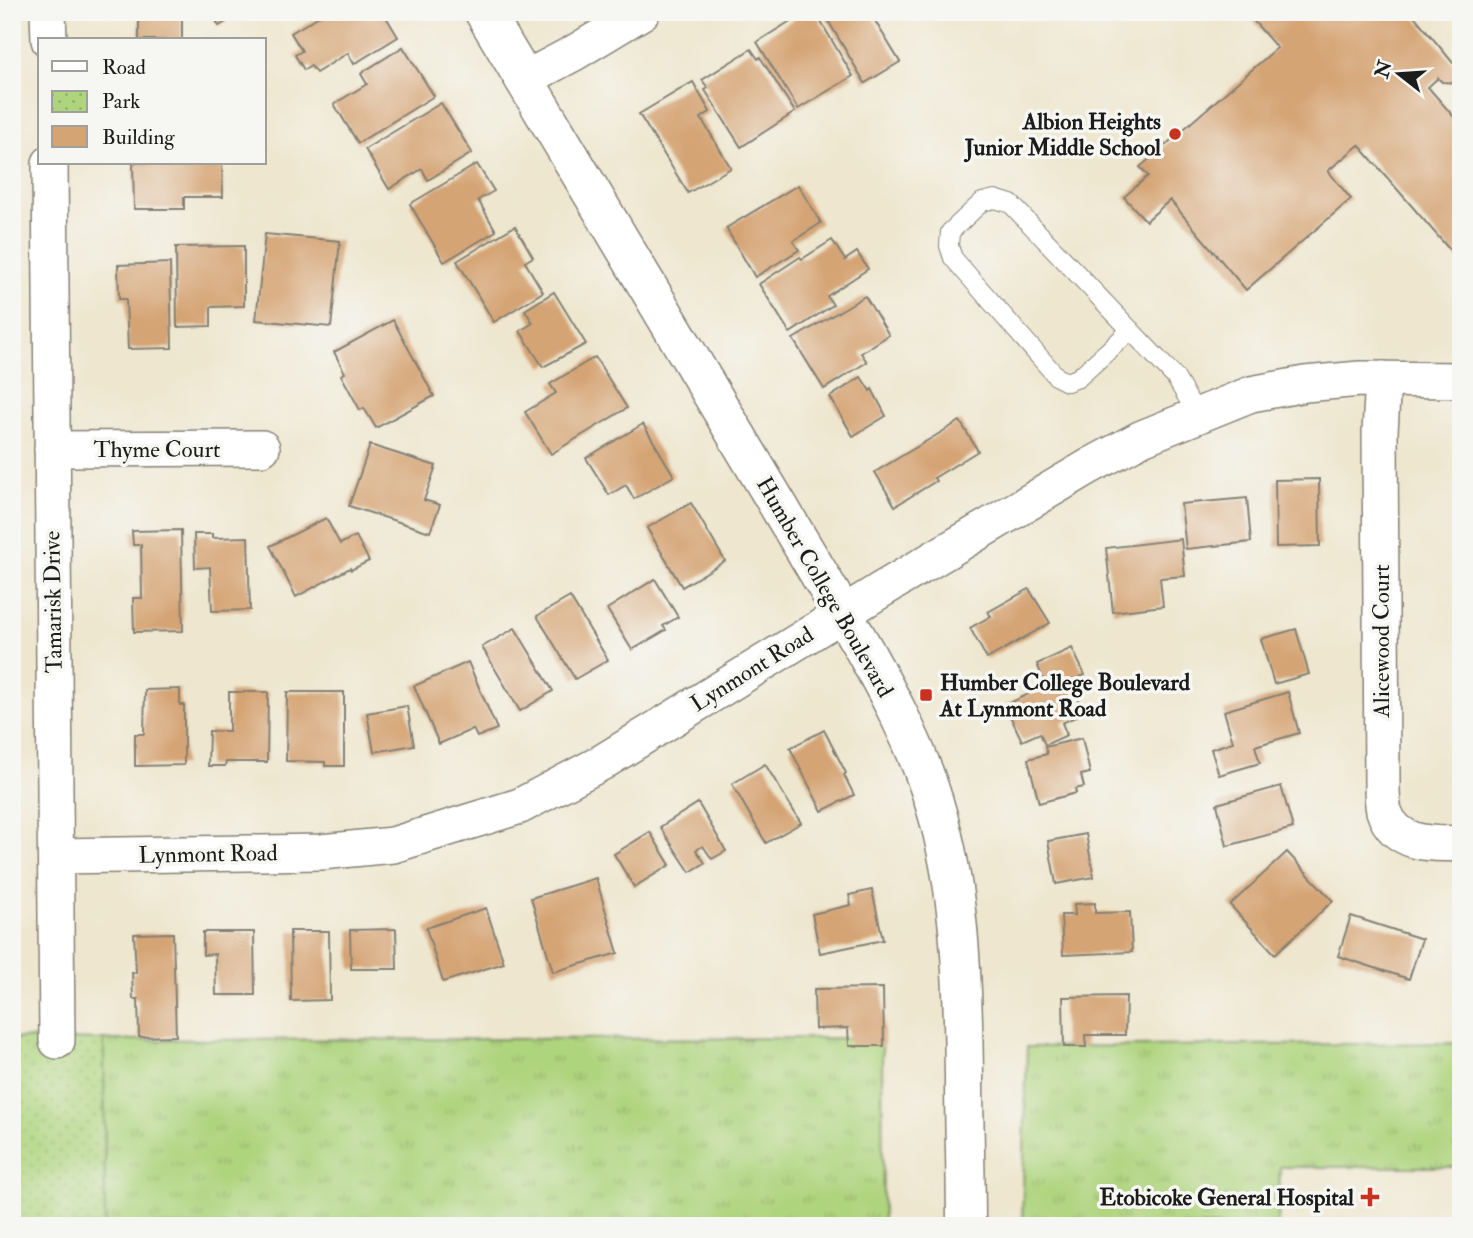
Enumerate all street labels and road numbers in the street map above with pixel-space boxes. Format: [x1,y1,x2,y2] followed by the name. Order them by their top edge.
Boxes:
[93,435,221,464] street label: Thyme Court
[750,472,900,702] street label: Humber College Boulevard
[37,530,69,673] street label: Tamarisk Drive
[1367,564,1396,719] street label: Alicewood Court
[685,620,819,718] street label: Lynmont Road
[138,838,278,870] street label: Lynmont Road

